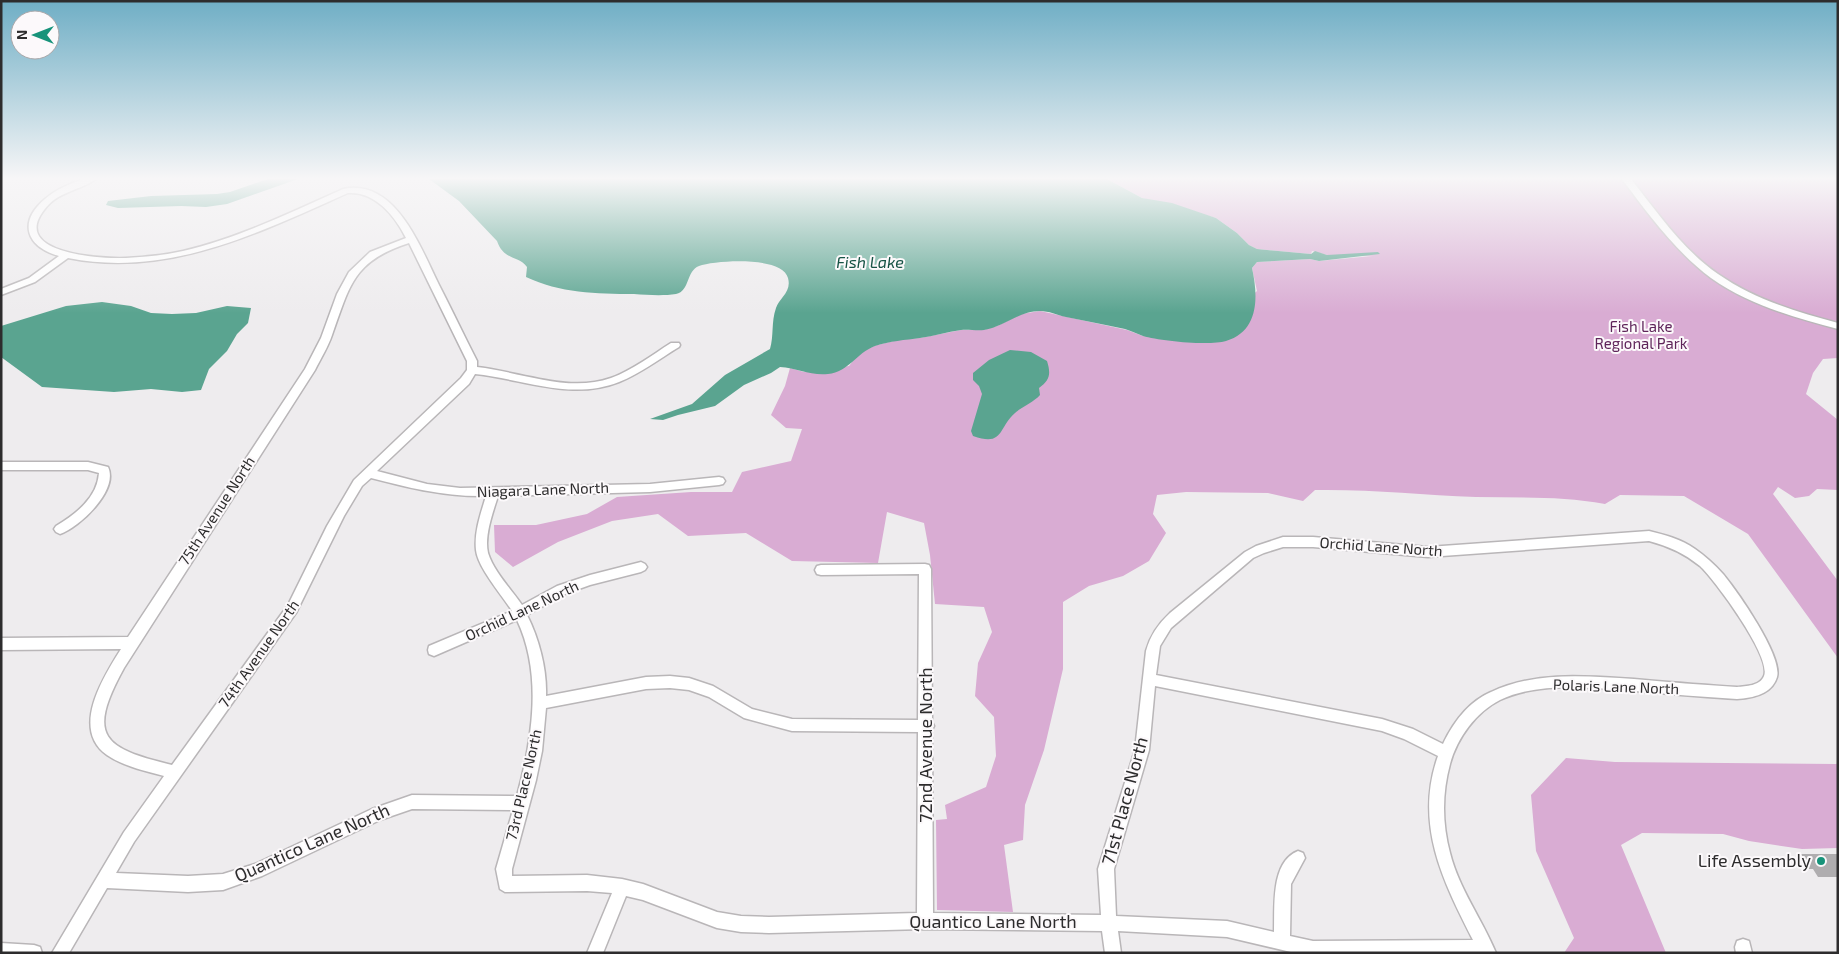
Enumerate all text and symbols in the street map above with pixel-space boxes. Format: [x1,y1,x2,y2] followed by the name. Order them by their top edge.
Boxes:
[10,10,60,60] north arrow
[13,30,30,40] text: N
[836,252,904,271] water label: Fish Lake
[1595,317,1688,352] park label: Fish Lake Regional Park
[174,453,258,568] street label: 75th Avenue North
[477,478,609,500] street label: Niagara Lane North
[1319,533,1443,559] street label: Orchid Lane North
[462,576,581,644] street label: Orchid Lane North
[214,596,302,711] street label: 74th Avenue North
[914,667,936,823] street label: 72nd Avenue North
[1553,675,1679,697] street label: Polaris Lane North
[501,727,545,842] street label: 73rd Place North
[1096,734,1152,867] street label: 71st Place North
[231,798,393,886] street label: Quantico Lane North
[1698,849,1811,871] place label: Life Assembly
[1815,855,1827,867] marker: Life Assembly
[909,910,1077,932] street label: Quantico Lane North

